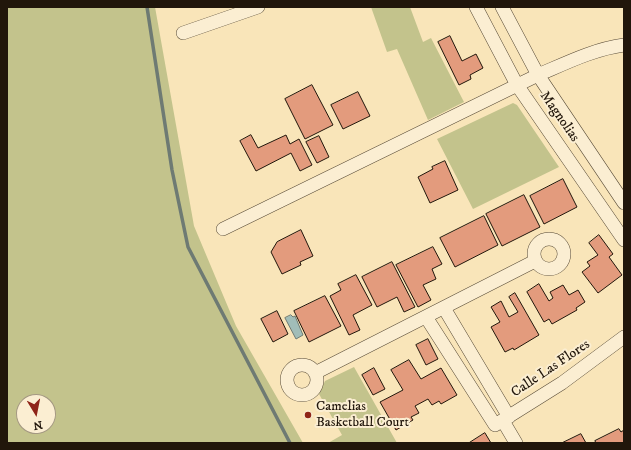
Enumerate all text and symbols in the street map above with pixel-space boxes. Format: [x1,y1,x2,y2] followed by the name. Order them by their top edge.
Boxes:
[535,88,583,146] street label: Magnolias
[508,337,594,401] street label: Calle Las Flores
[16,394,56,434] north arrow
[316,399,409,432] place label: Camelias Basketball Court
[303,410,313,420] marker: Camelias Basketball Court
[32,417,44,433] text: N

